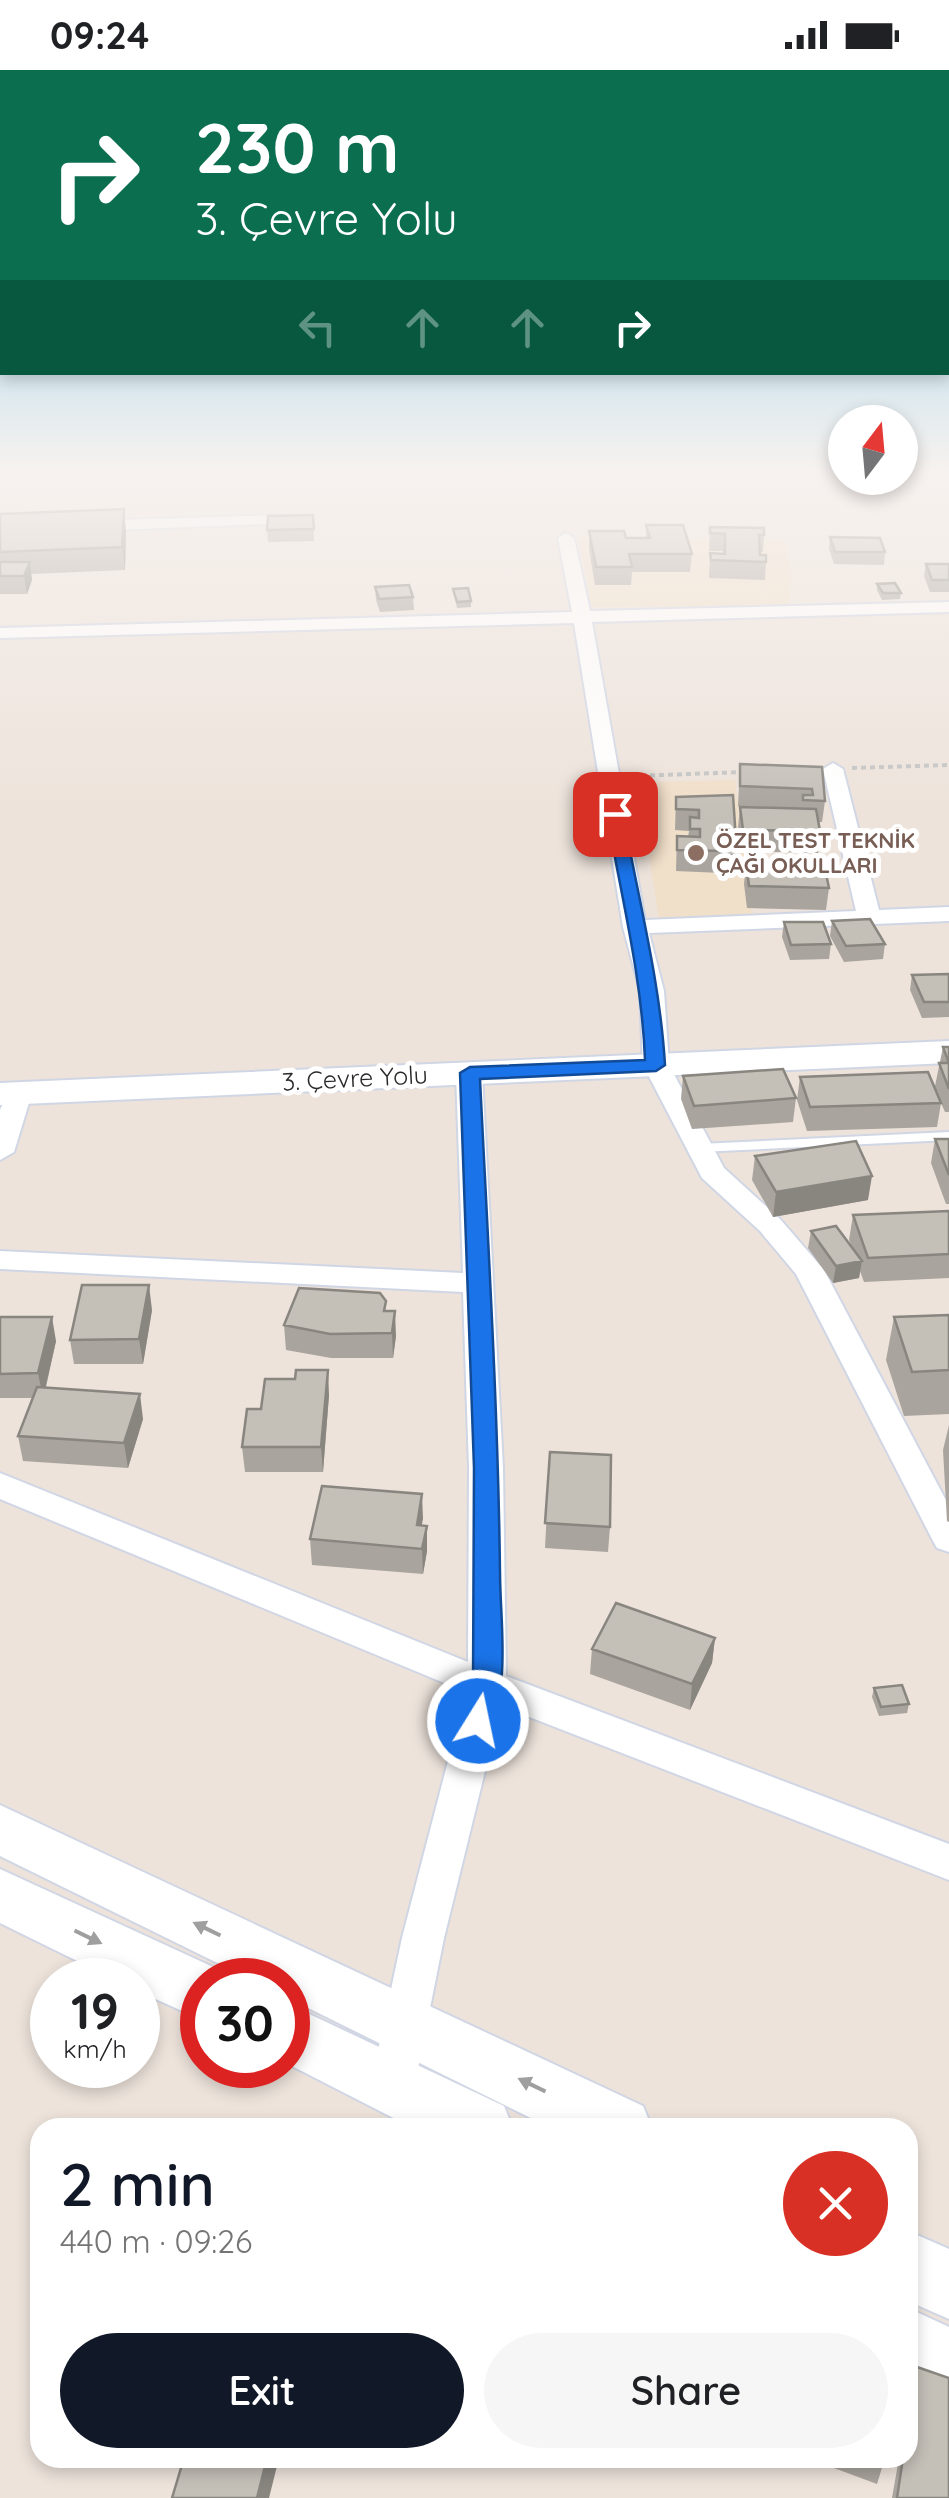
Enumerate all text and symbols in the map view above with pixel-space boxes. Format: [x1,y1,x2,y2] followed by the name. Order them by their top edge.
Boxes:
[50,11,149,59] text: 09:24
[195,103,400,191] text: 230 m
[30,110,160,240] icon: right
[195,190,458,246] text: 3. Çevre Yolu
[290,300,345,355] icon: left
[395,300,450,355] icon: ahead
[500,300,555,355] icon: ahead
[605,300,660,355] icon: right
[828,405,918,495] north arrow
[828,405,918,495] map controls
[573,772,658,857] pin
[588,787,643,842] icon: arrive
[716,826,915,879] place label: ÖZEL TEST TEKNİK ÇAĞI OKULLARI
[685,842,707,864] marker: ÖZEL TEST TEKNİK ÇAĞI OKULLARI
[281,1058,429,1097] street label: 3. Çevre Yolu
[426,1669,530,1773] position arrow
[193,1921,222,1938] one-way arrow
[74,1929,103,1946] one-way arrow
[180,1958,310,2088] speed limit sign: 30
[71,1979,119,2042] text: 19
[63,2033,127,2064] text: km/h
[517,2077,546,2094] one-way arrow
[60,2146,215,2221] text: 2 min
[783,2151,888,2256] button: close
[60,2221,252,2261] text: 440 m · 09:26
[60,2333,464,2448] button: Exit
[484,2333,888,2448] button: Share

